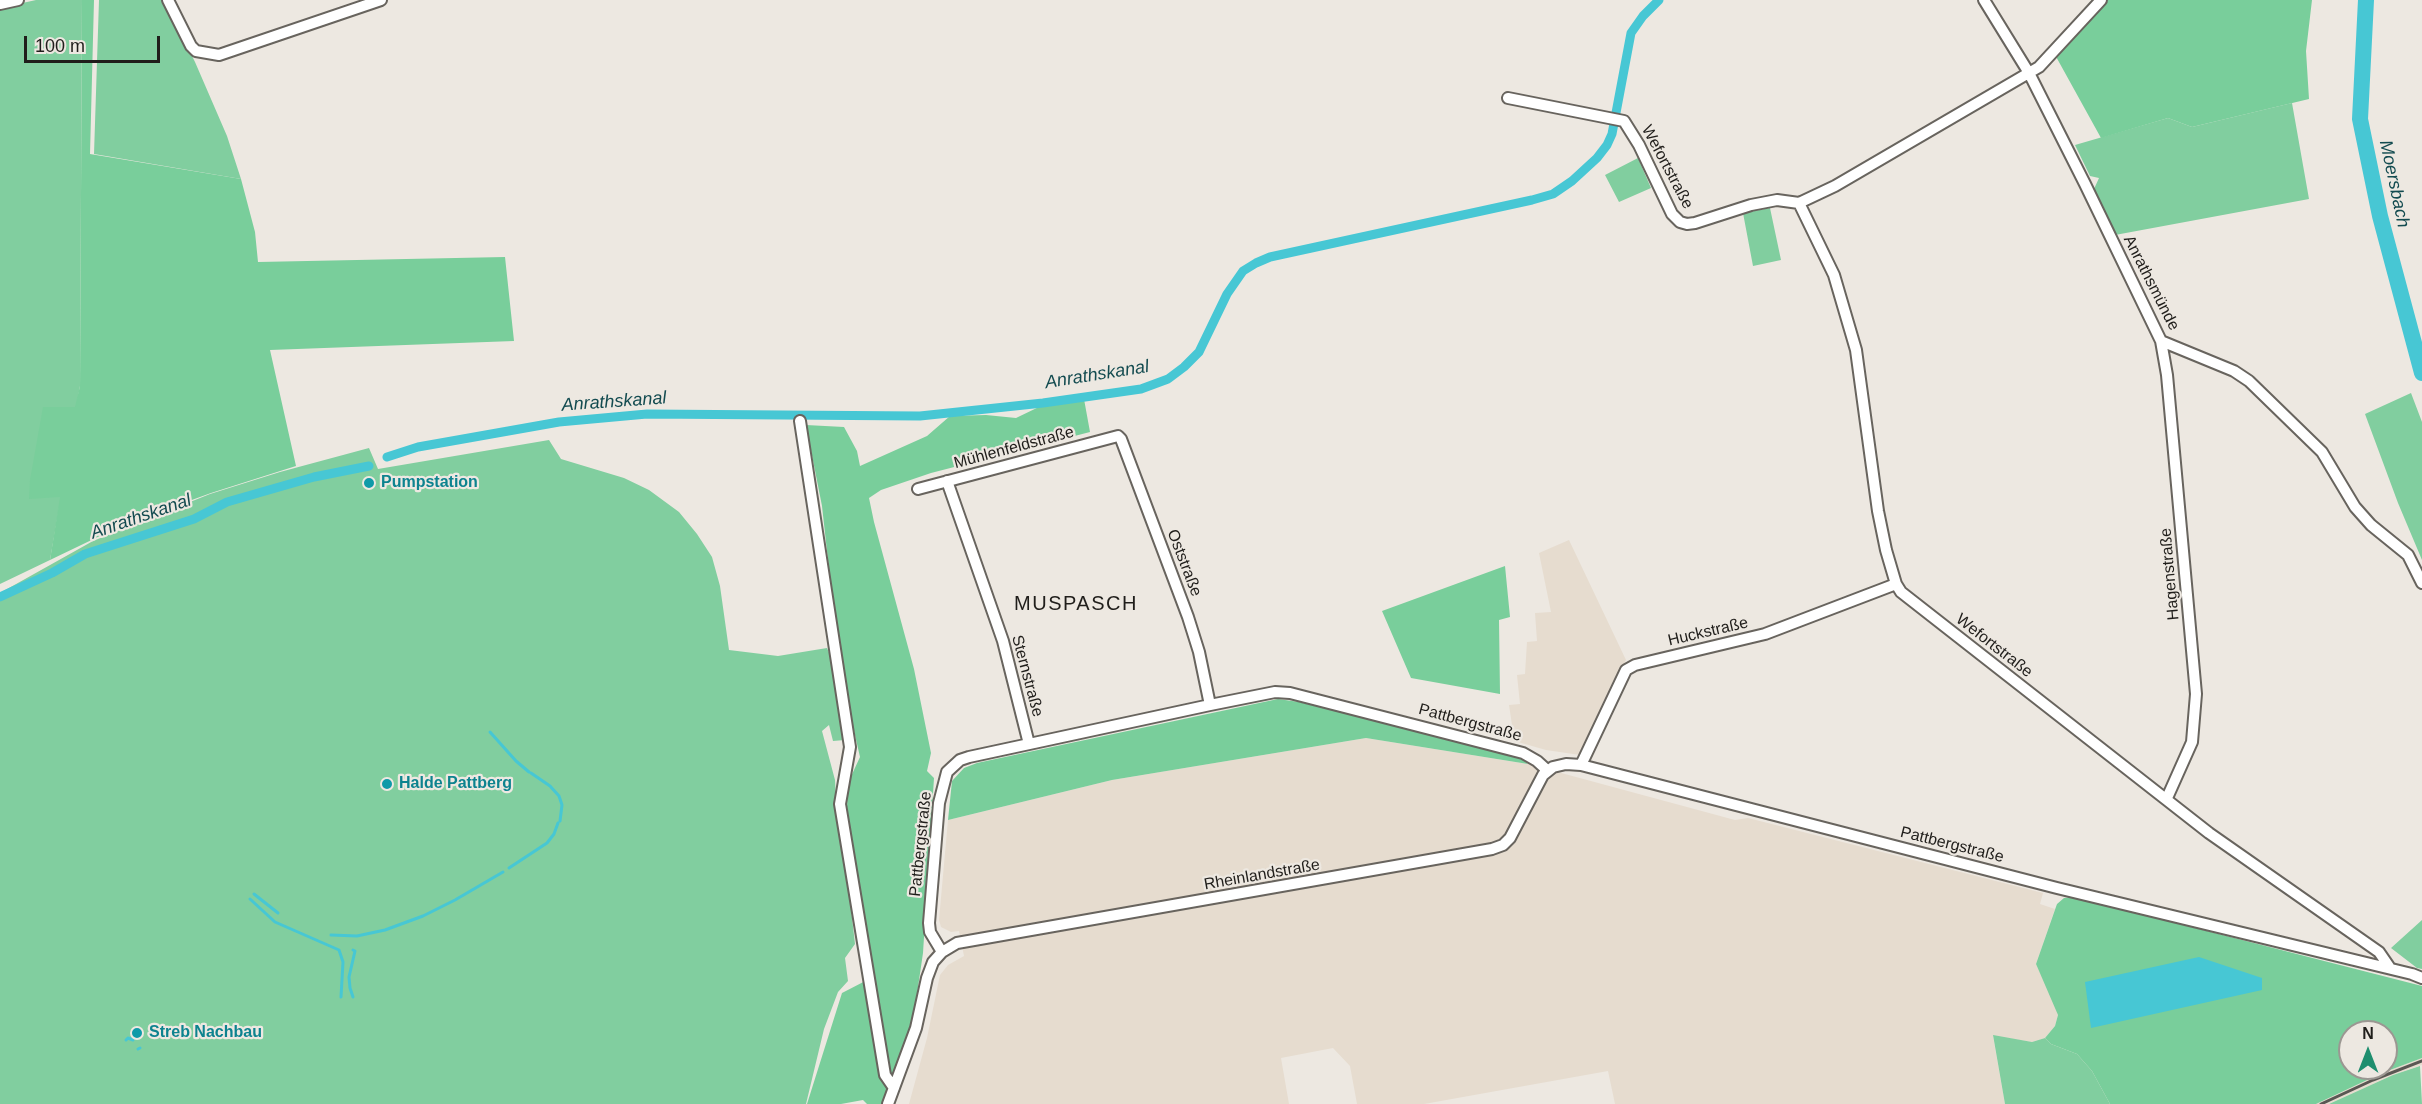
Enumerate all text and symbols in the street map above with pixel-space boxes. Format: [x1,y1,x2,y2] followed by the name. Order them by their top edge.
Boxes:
[27,24,164,62] scale bar
[35,36,85,56] text: 100 m
[1637,122,1697,212] street label: Wefortstraße
[2374,138,2414,230] water label: Moersbach
[2119,232,2183,334] street label: Anrathsmünde
[1043,356,1151,394] water label: Anrathskanal
[561,388,667,416] water label: Anrathskanal
[952,423,1076,473] street label: Mühlenfeldstraße
[381,473,478,493] place label: Pumpstation
[362,476,376,490] marker: Pumpstation
[88,490,194,544] water label: Anrathskanal
[1162,527,1206,599] street label: Oststraße
[2156,527,2184,621] street label: Hagenstraße
[1014,592,1138,616] district label: MUSPASCH
[1952,610,2036,682] street label: Wefortstraße
[1666,613,1750,651] street label: Huckstraße
[1007,633,1047,719] street label: Sternstraße
[1416,700,1524,746] street label: Pattbergstraße
[399,774,512,794] place label: Halde Pattberg
[380,777,394,791] marker: Halde Pattberg
[906,790,936,898] street label: Pattbergstraße
[1898,823,2006,867] street label: Pattbergstraße
[1203,855,1321,895] street label: Rheinlandstraße
[2338,1020,2398,1080] north arrow
[149,1023,262,1043] place label: Streb Nachbau
[2362,1025,2374,1042] text: N
[130,1026,144,1040] marker: Streb Nachbau

